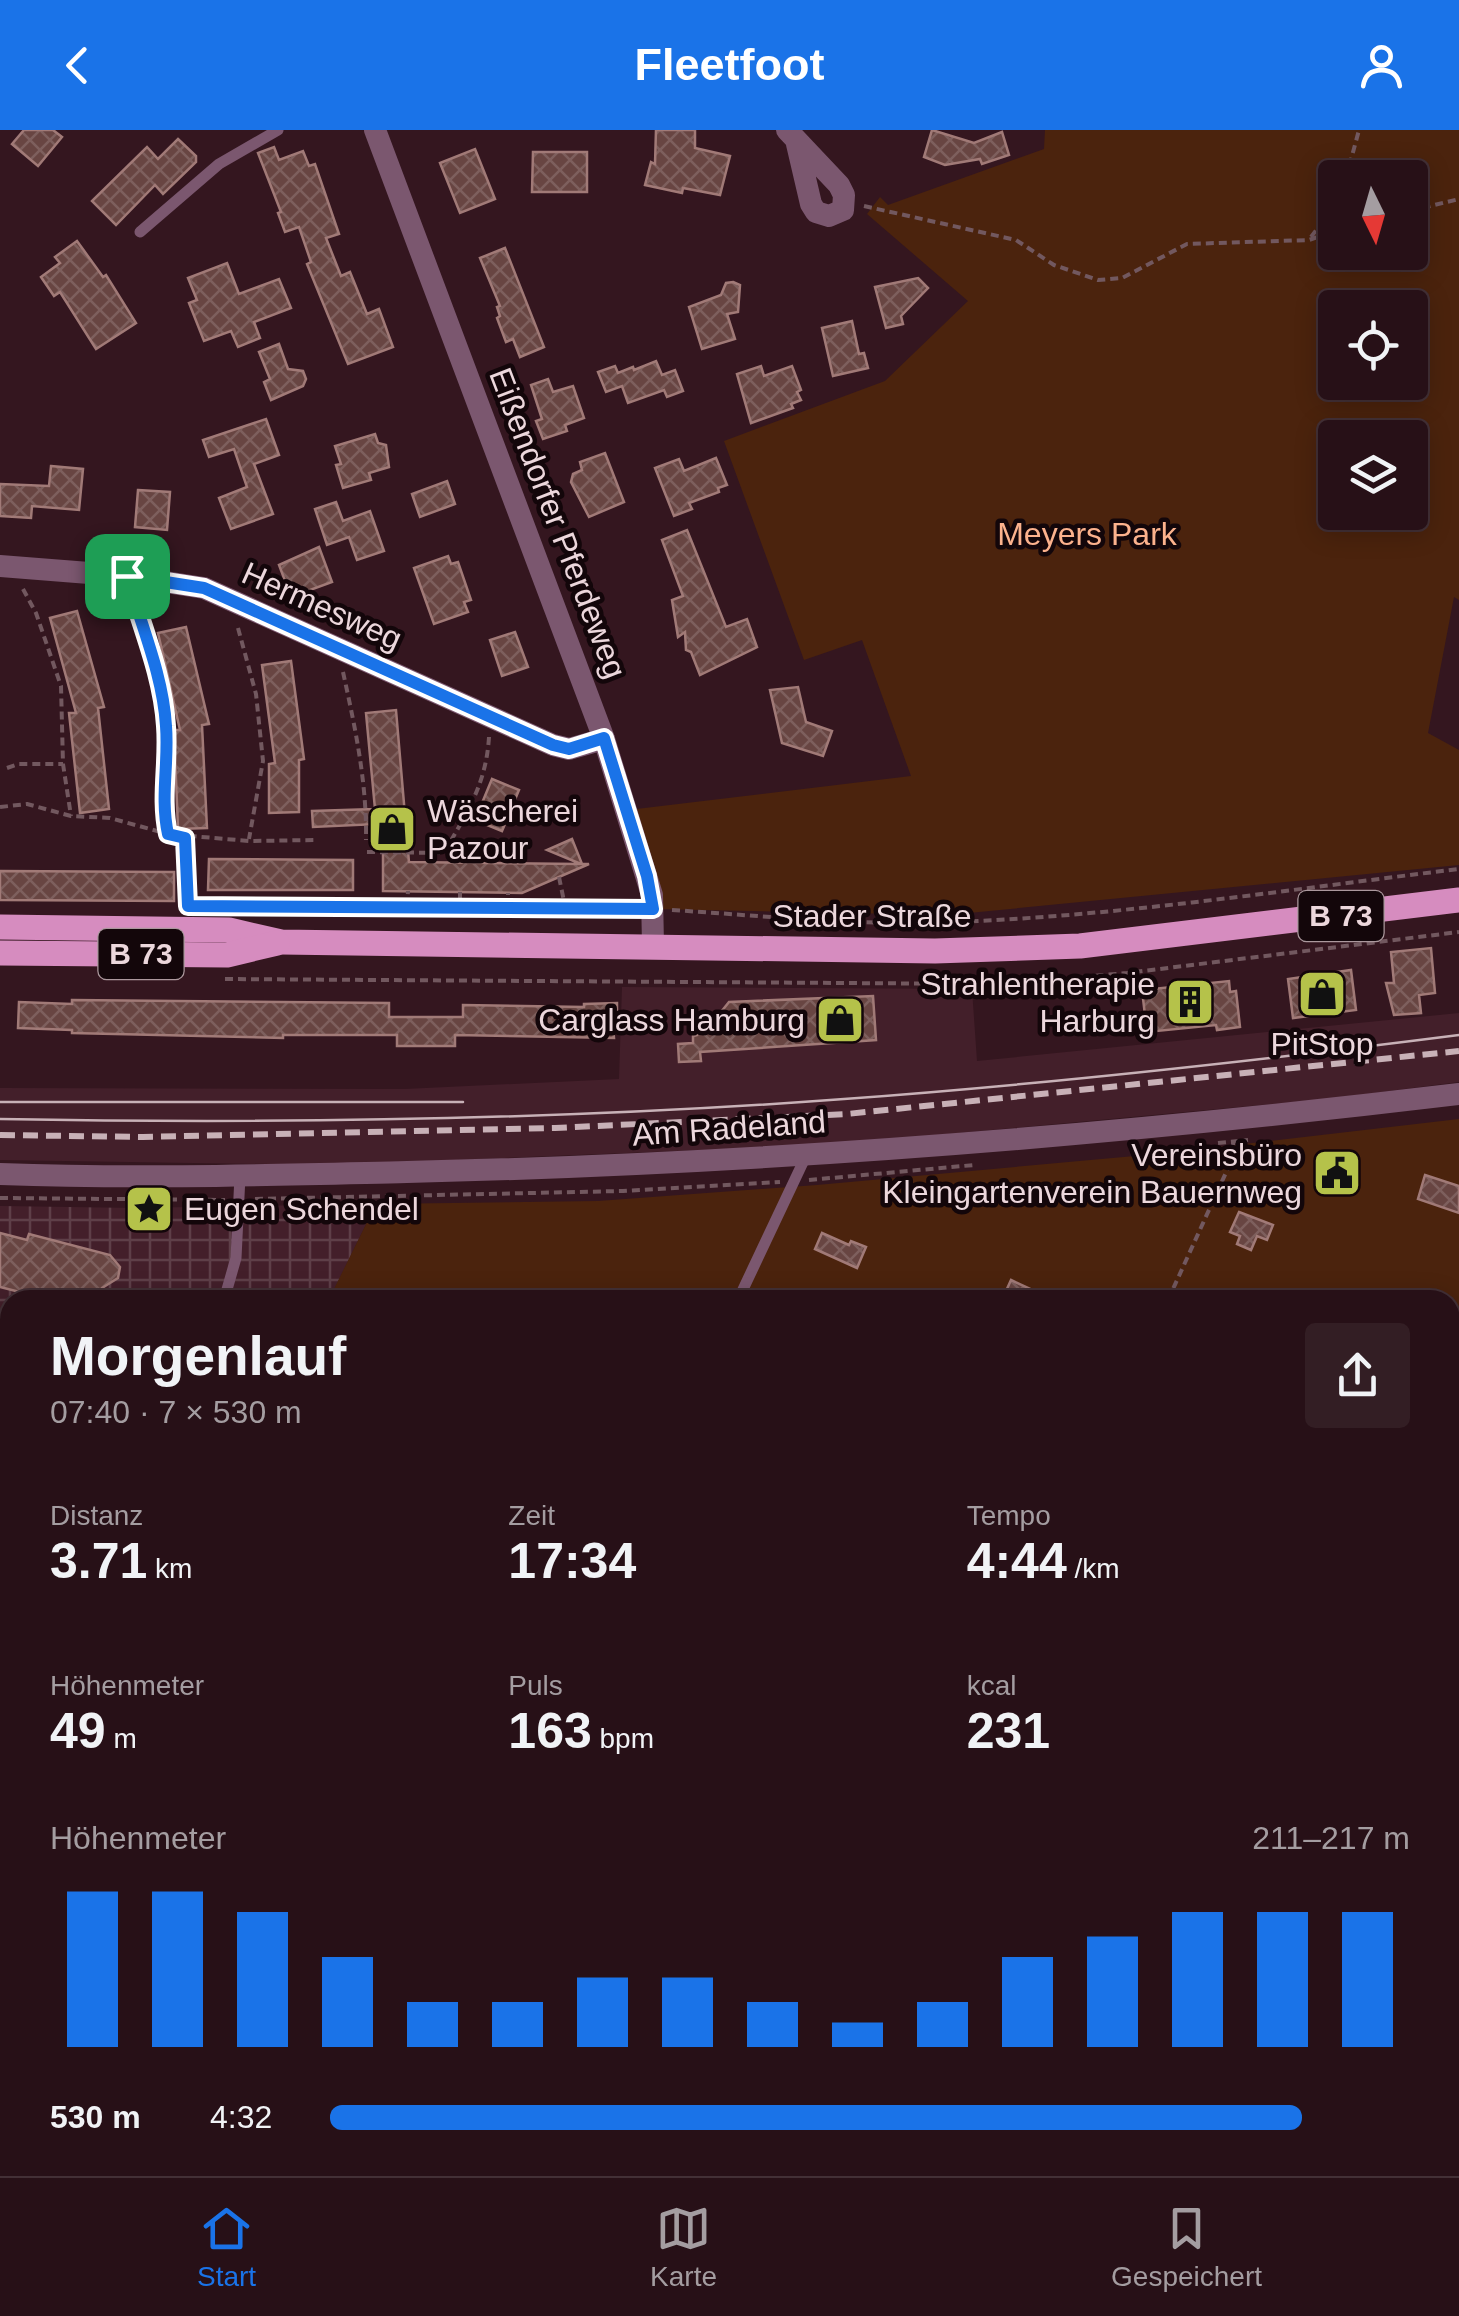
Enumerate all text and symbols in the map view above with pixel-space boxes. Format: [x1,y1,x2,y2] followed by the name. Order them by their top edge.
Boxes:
[50,38,105,93] icon: back
[1354,38,1409,93] icon: person
[635,39,824,90] text: Fleetfoot
[1318,160,1428,270] north arrow
[1318,160,1428,530] map controls
[1318,290,1428,400] button: locate
[482,363,634,683] street label: Eißendorfer Pferdeweg
[1318,420,1428,530] button: layers
[997,516,1178,552] park label: Meyers Park
[85,534,170,619] pin
[100,549,155,604] icon: arrive
[237,555,407,657] street label: Hermesweg
[427,793,578,866] place label: Wäscherei Pazour
[366,803,418,855] shop icon: Wäscherei Pazour
[1298,891,1384,941] road number: B 73
[772,898,972,934] street label: Stader Straße
[98,929,184,979] road number: B 73
[920,966,1155,1039] place label: Strahlentherapie Harburg
[1296,968,1348,1020] shop icon: PitStop
[1164,976,1216,1028] building icon: Strahlentherapie Harburg
[814,994,866,1046] shop icon: Carglass Hamburg
[538,1002,805,1038] place label: Carglass Hamburg
[1270,1026,1374,1062] place label: PitStop
[631,1103,827,1153] street label: Am Radeland
[882,1137,1302,1210] place label: Vereinsbüro Kleingartenverein Bauernweg
[1311,1147,1363,1199] public building icon: Vereinsbüro Kleingartenverein Bauernweg
[123,1183,175,1235] place icon: Eugen Schendel
[184,1191,419,1227] place label: Eugen Schendel
[1305,1323,1410,1428] button: share
[50,1325,346,1387] text: Morgenlauf
[50,1394,302,1430] text: 07:40 · 7 × 530 m
[50,1500,143,1531] text: Distanz
[508,1500,555,1531] text: Zeit
[967,1500,1051,1531] text: Tempo
[50,1533,147,1589] text: 3.71
[508,1533,636,1589] text: 17:34
[967,1533,1067,1589] text: 4:44
[147,1553,192,1584] text: km
[1067,1553,1120,1584] text: /km
[50,1670,204,1701] text: Höhenmeter
[508,1670,563,1701] text: Puls
[967,1670,1016,1701] text: kcal
[50,1703,106,1759] text: 49
[508,1703,592,1759] text: 163
[967,1703,1050,1759] text: 231
[106,1723,137,1754] text: m
[592,1723,654,1754] text: bpm
[50,1820,226,1856] text: Höhenmeter
[1252,1820,1410,1856] text: 211–217 m
[50,2099,141,2135] text: 530 m
[210,2099,272,2135] text: 4:32
[197,2201,256,2293] tab: Start
[650,2201,717,2293] tab: Karte
[1111,2201,1262,2293] tab: Gespeichert

